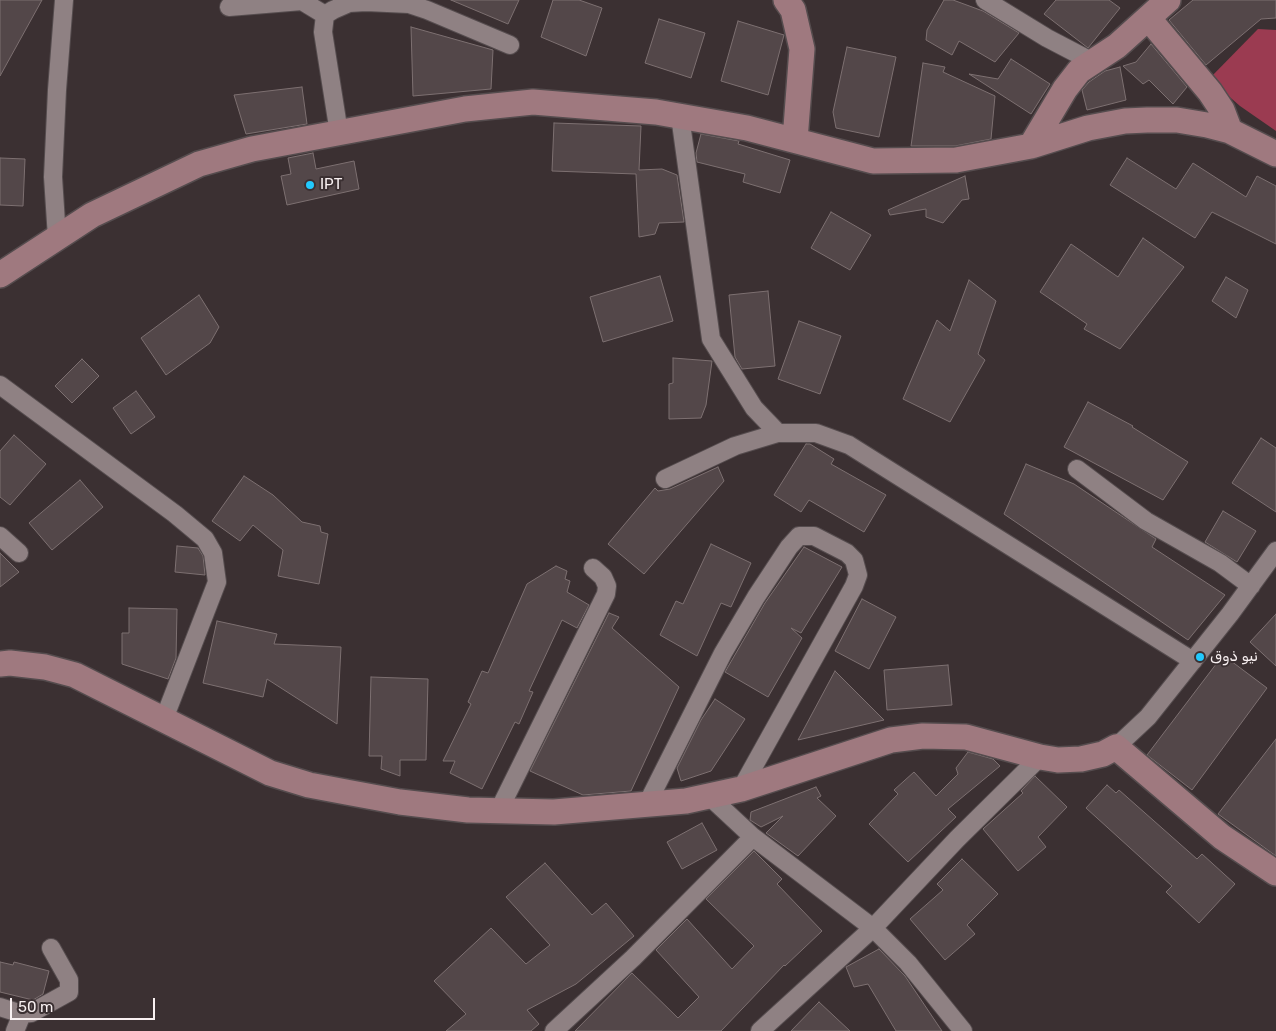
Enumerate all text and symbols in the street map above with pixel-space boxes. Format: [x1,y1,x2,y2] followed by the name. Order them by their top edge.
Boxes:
[320,176,342,194] place label: IPT
[304,179,316,191] marker: IPT
[1210,648,1258,666] place label: نيو ذوق
[1194,651,1206,663] marker: نيو ذوق
[12,988,158,1020] scale bar
[18,998,53,1016] text: 50 m

